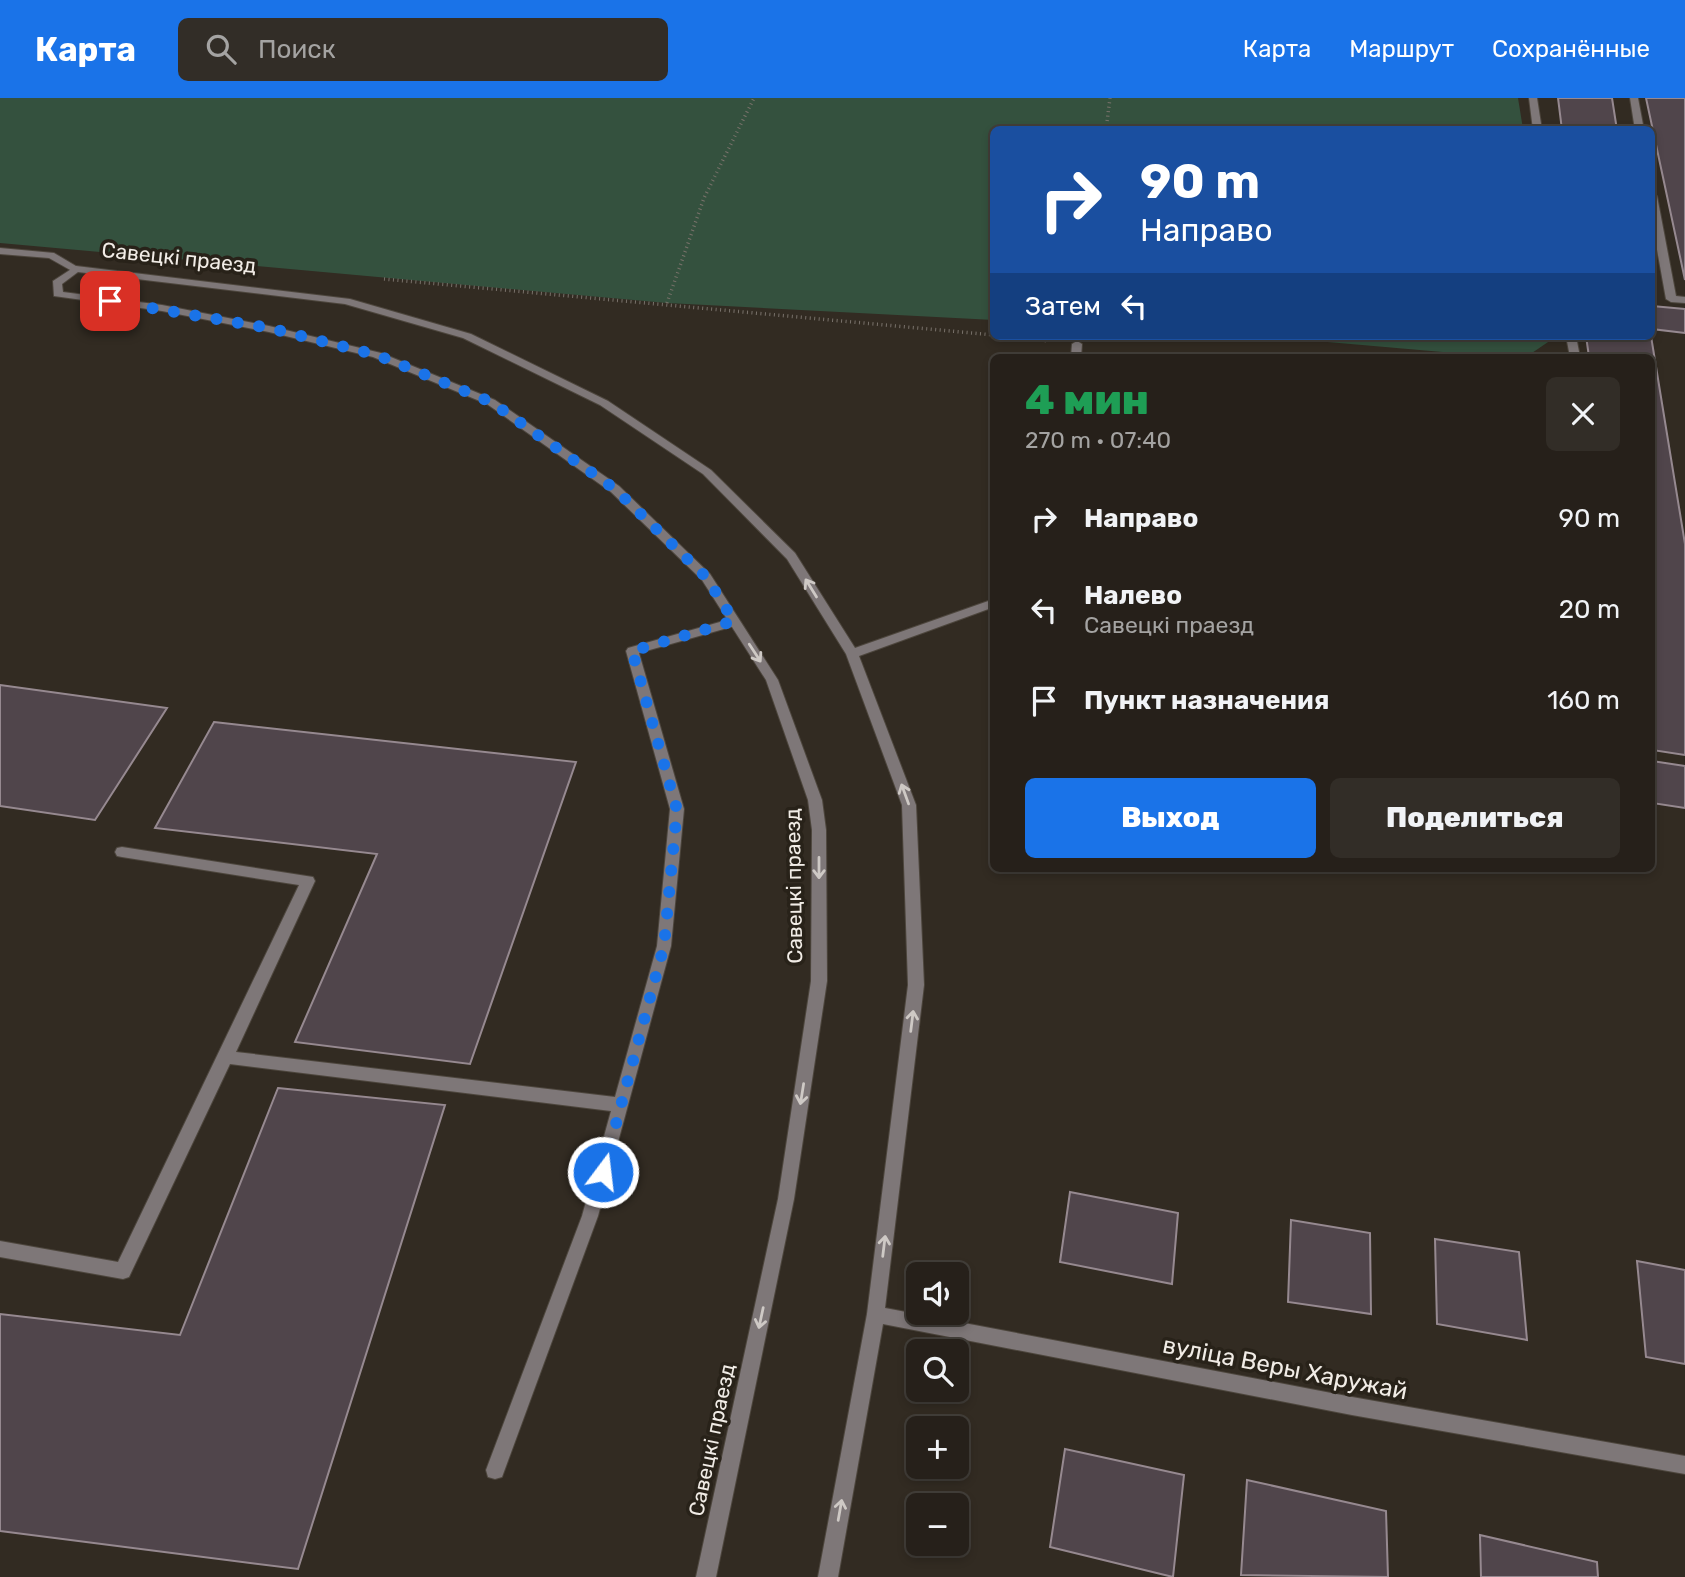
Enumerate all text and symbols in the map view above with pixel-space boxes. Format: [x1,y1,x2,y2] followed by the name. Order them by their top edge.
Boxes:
[178,18,668,81] search box
[35,30,136,69] text: Карта
[202,30,240,68] icon: search
[258,34,336,65] text: Поиск
[1243,35,1311,63] text: Карта
[1349,35,1454,63] text: Маршрут
[1492,35,1650,63] text: Сохранённые
[1140,152,1260,210] text: 90 m
[1025,154,1116,245] icon: right
[1140,211,1273,249] text: Направо
[101,237,258,278] street label: Савецкі праезд
[80,271,140,331] pin
[91,282,129,320] icon: arrive
[1115,287,1153,325] icon: left
[1025,291,1101,322] text: Затем
[1025,375,1149,425] text: 4 мин
[1546,377,1620,451] button: close
[1025,426,1171,454] text: 270 m · 07:40
[1025,500,1063,538] icon: right
[1084,503,1198,534] text: Направо
[1559,503,1620,534] text: 90 m
[804,579,818,599] one-way arrow
[1084,580,1182,611] text: Налево
[1025,591,1063,629] icon: left
[1559,594,1620,625] text: 20 m
[1084,611,1254,639] text: Савецкі праезд
[748,643,762,663] one-way arrow
[1025,682,1063,720] icon: arrive
[1084,685,1329,716] text: Пункт назначения
[1547,685,1620,716] text: 160 m
[1025,778,1316,858] button: Выход
[1330,778,1620,858] button: Поделиться
[898,784,910,806] one-way arrow
[780,808,807,964] street label: Савецкі праезд
[812,857,826,880] one-way arrow
[905,1010,918,1032] one-way arrow
[795,1083,808,1105] one-way arrow
[566,1135,640,1209] position arrow
[878,1236,891,1258] one-way arrow
[906,1262,969,1556] map controls
[906,1262,969,1325] button: sound
[753,1306,767,1329] one-way arrow
[1160,1331,1410,1405] street label: вуліца Веры Харужай
[906,1339,969,1402] button: search
[683,1361,740,1518] street label: Савецкі праезд
[906,1416,969,1479] button: +
[906,1493,969,1556] button: −
[834,1499,847,1522] one-way arrow

